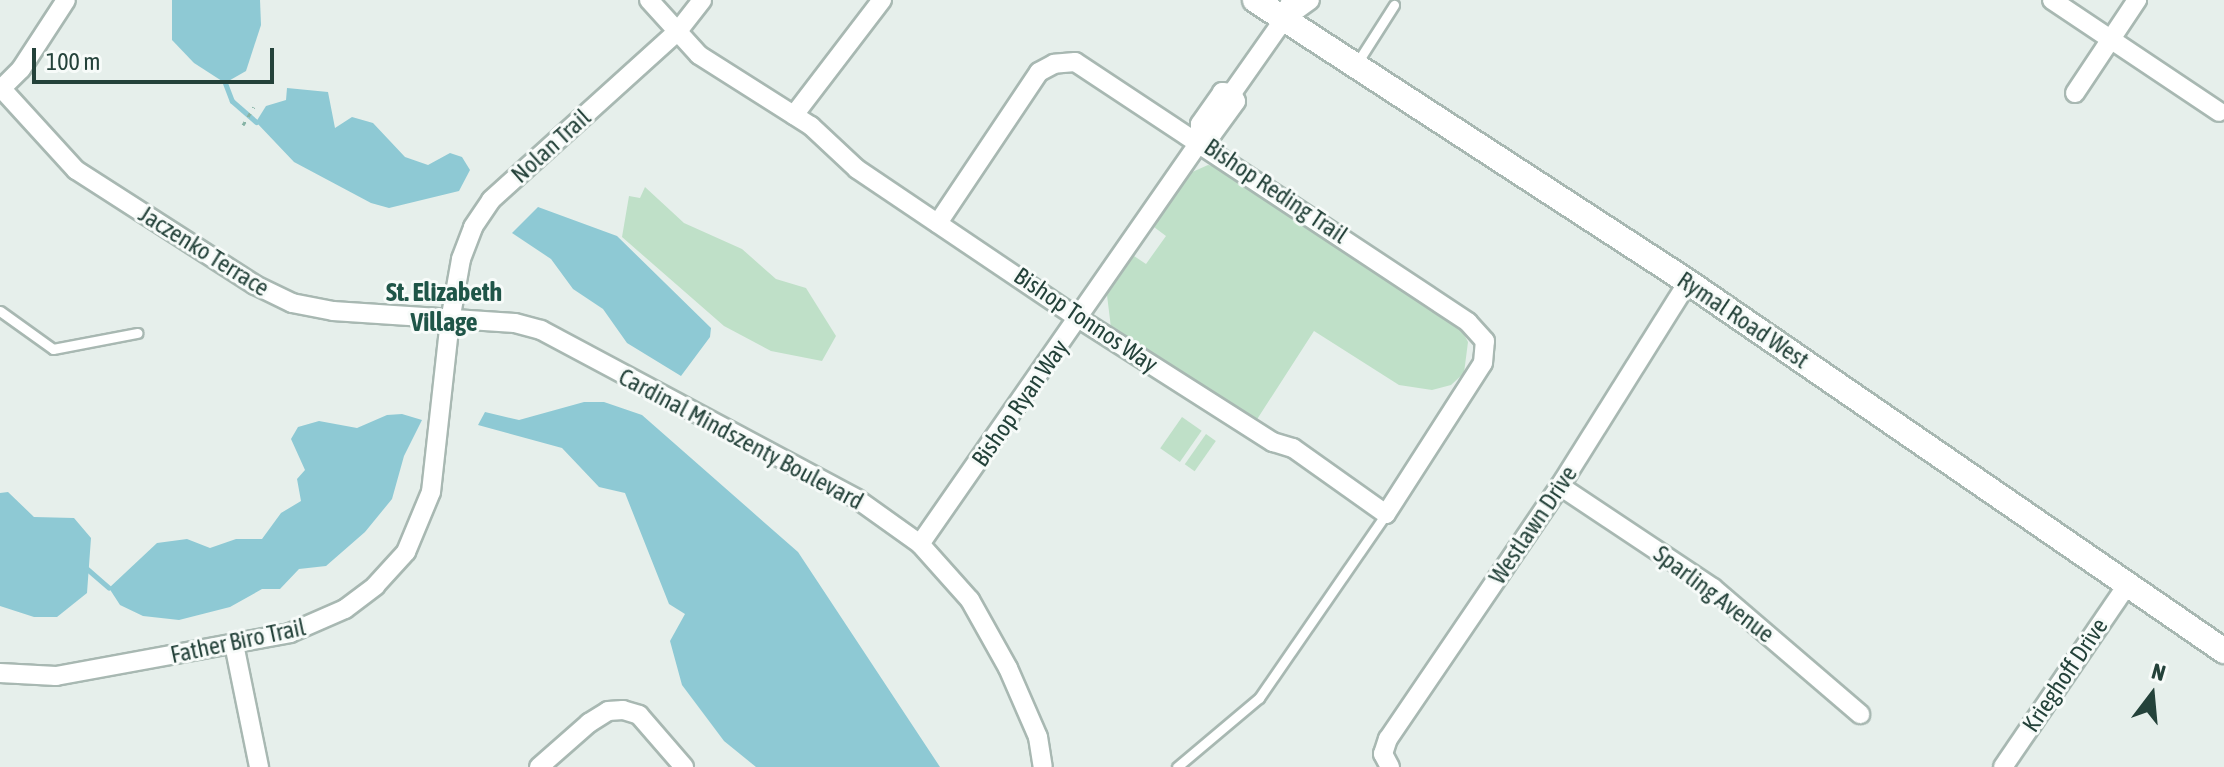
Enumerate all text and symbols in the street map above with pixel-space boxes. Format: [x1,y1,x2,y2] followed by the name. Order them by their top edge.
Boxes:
[36,32,278,82] scale bar
[46,48,100,75] text: 100 m
[505,103,597,189] street label: Nolan Trail
[1199,132,1353,250] street label: Bishop Reding Trail
[134,200,274,302] street label: Jaczenko Terrace
[1009,261,1163,379] street label: Bishop Tonnos Way
[1672,266,1814,374] street label: Rymal Road West
[386,277,502,338] district label: St. Elizabeth Village
[966,334,1074,472] street label: Bishop Ryan Way
[614,362,868,516] street label: Cardinal Mindszenty Boulevard
[1483,460,1583,590] street label: Westlawn Drive
[1648,539,1780,649] street label: Sparling Avenue
[2016,612,2114,738] street label: Krieghoff Drive
[168,613,308,669] street label: Father Biro Trail
[2112,655,2192,735] north arrow
[2149,658,2168,686] text: N

